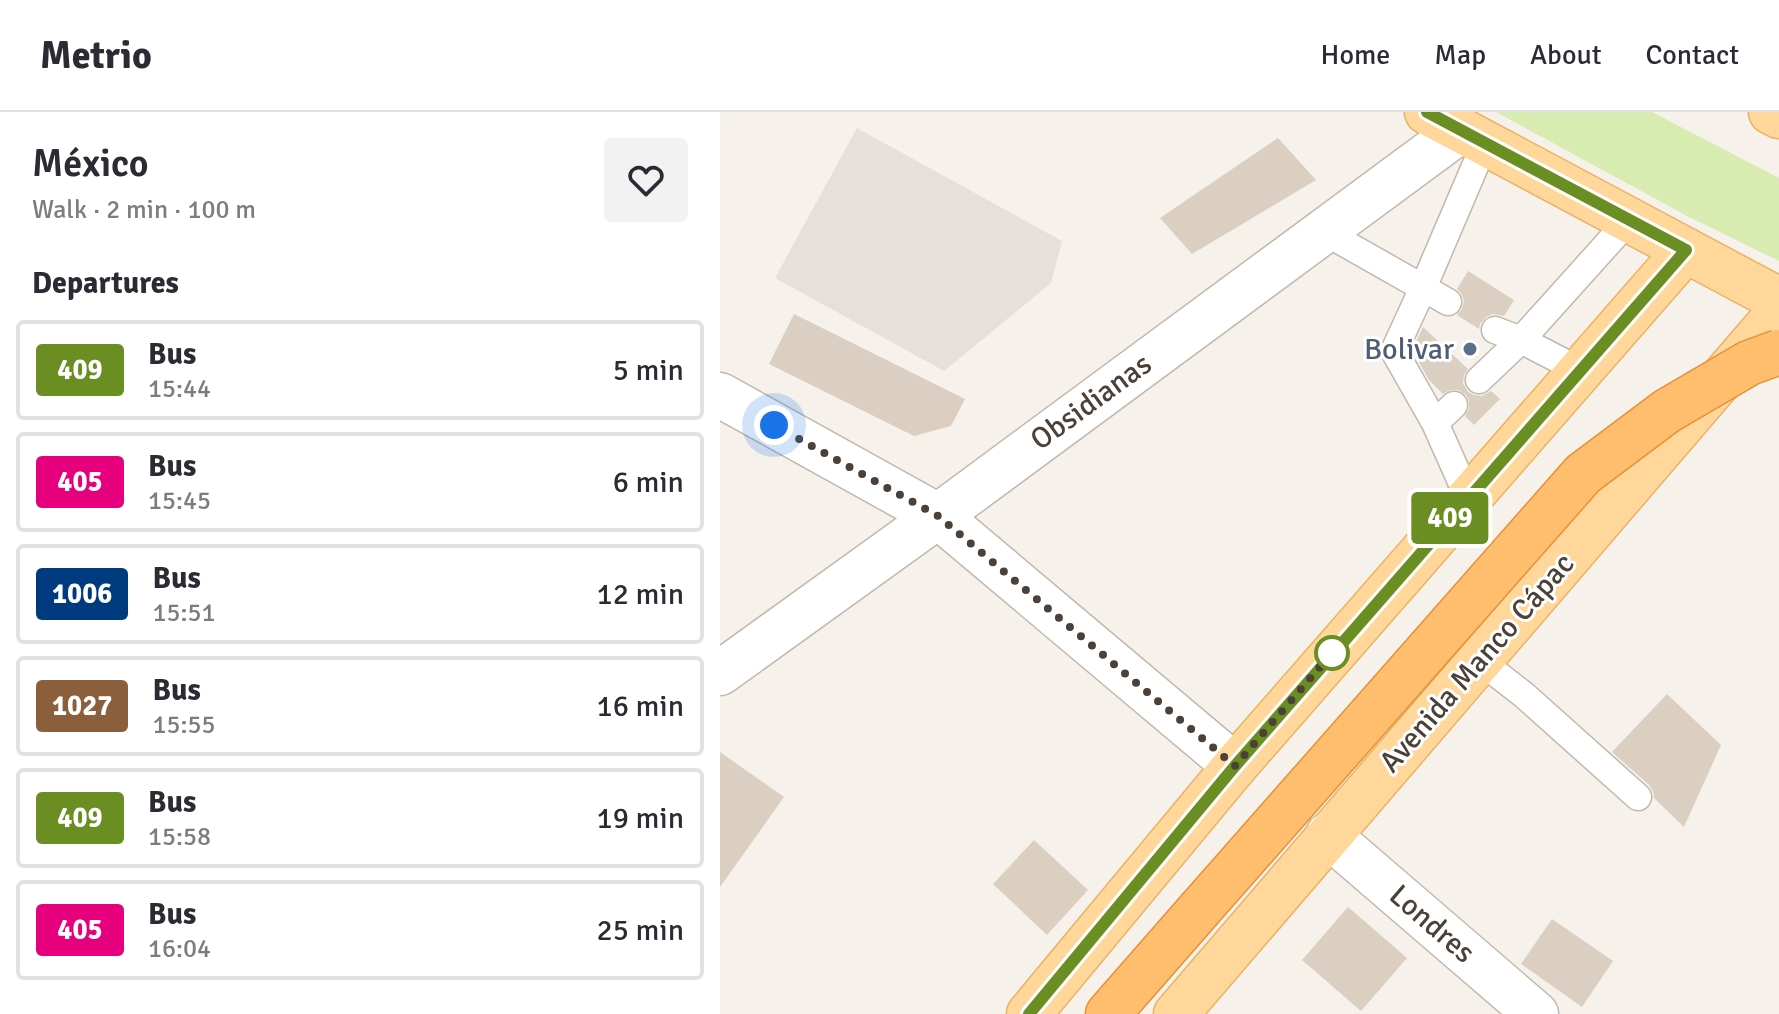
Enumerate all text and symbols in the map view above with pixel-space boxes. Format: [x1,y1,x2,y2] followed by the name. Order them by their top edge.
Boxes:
[40,32,152,79] text: Metrio
[1321,38,1390,72] text: Home
[1434,38,1486,72] text: Map
[1530,38,1602,72] text: About
[1646,38,1739,72] text: Contact
[604,138,688,222] button: heart
[32,140,149,187] text: México
[32,194,256,226] text: Walk · 2 min · 100 m
[32,265,179,302] text: Departures
[1364,331,1454,368] place label: Bolivar
[148,336,196,373] text: Bus
[1461,340,1479,358] marker: Bolivar
[1023,346,1159,458] street label: Obsidianas
[613,352,684,389] text: 5 min
[57,353,103,387] text: 409
[148,373,211,405] text: 15:44
[754,405,794,445] your location
[148,448,196,485] text: Bus
[613,464,684,501] text: 6 min
[57,465,103,499] text: 405
[148,485,211,517] text: 15:45
[1404,492,1496,544] line badge: 409
[1427,501,1473,535] text: 409
[1372,546,1582,780] street label: Avenida Manco Cápac
[152,560,201,597] text: Bus
[597,576,684,613] text: 12 min
[52,577,112,611] text: 1006
[152,597,216,629] text: 15:51
[1315,636,1349,670] unlabelled marker
[152,672,201,709] text: Bus
[597,688,684,725] text: 16 min
[52,689,112,723] text: 1027
[152,709,216,741] text: 15:55
[148,784,196,821] text: Bus
[597,800,684,837] text: 19 min
[57,801,103,835] text: 409
[148,821,211,853] text: 15:58
[1382,877,1482,971] street label: Londres
[148,896,196,933] text: Bus
[597,912,684,949] text: 25 min
[57,913,103,947] text: 405
[148,933,211,965] text: 16:04

